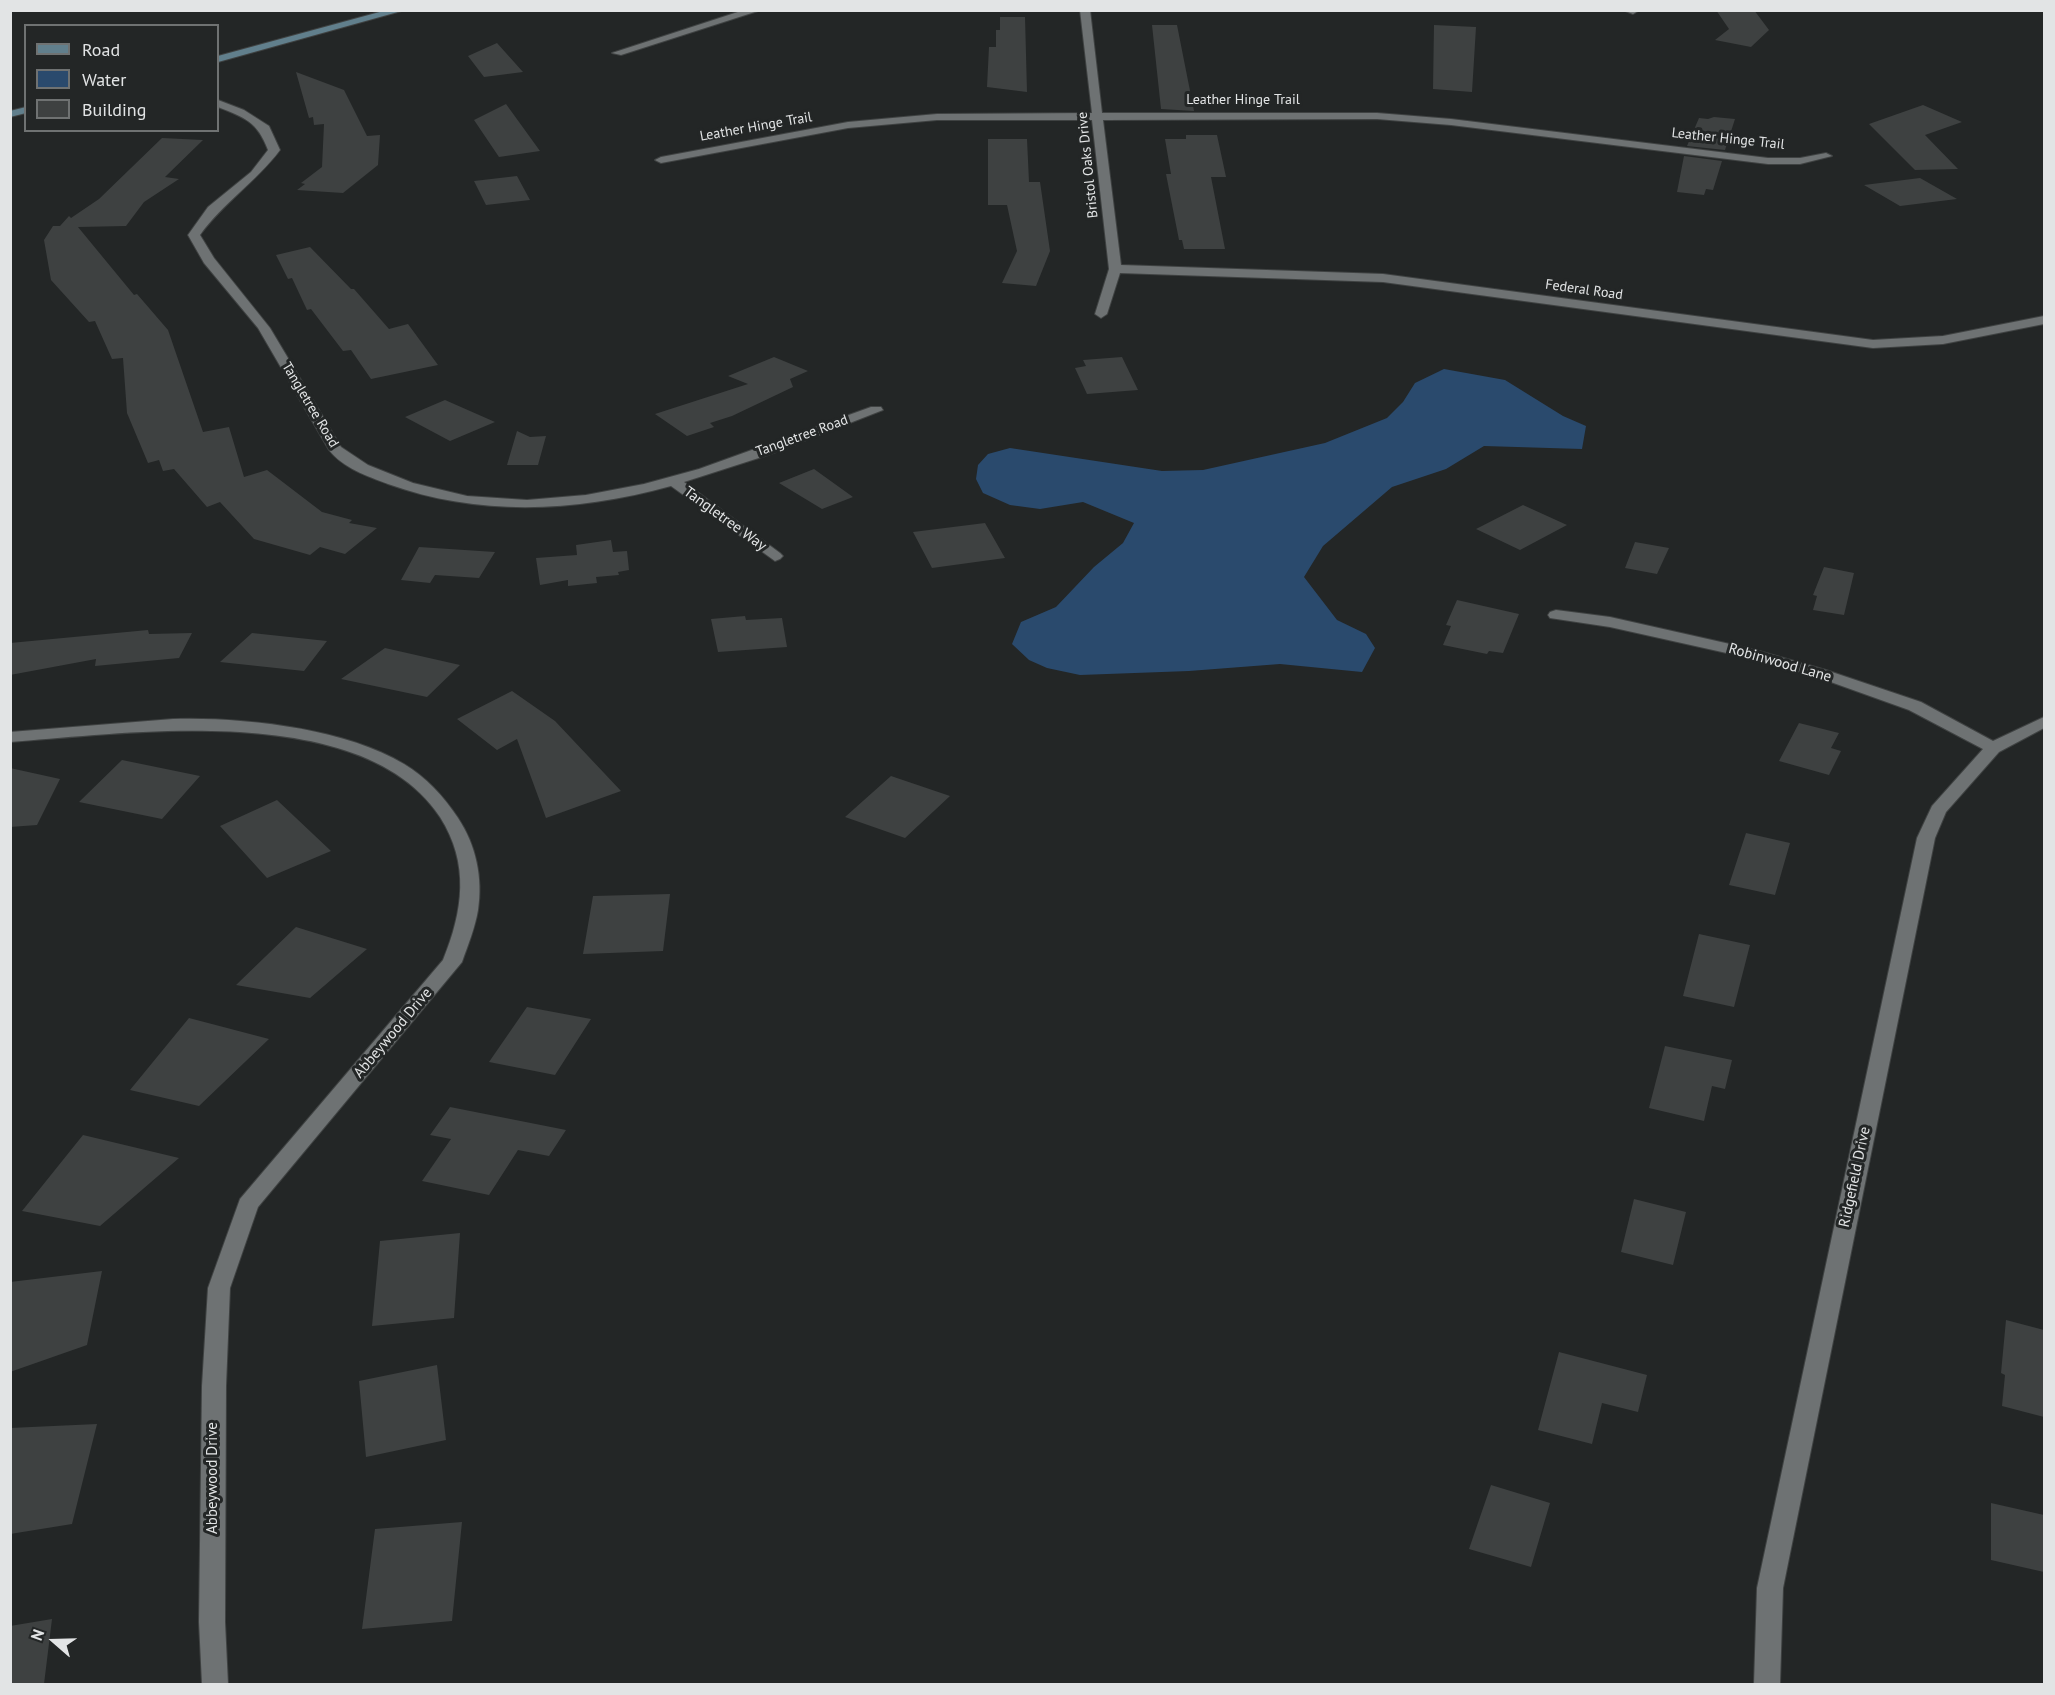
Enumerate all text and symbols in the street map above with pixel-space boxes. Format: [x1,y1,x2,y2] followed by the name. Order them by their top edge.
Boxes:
[24,24,219,132] legend
[82,38,120,61] text: Road
[82,68,126,91] text: Water
[1186,92,1300,108] street label: Leather Hinge Trail
[82,98,146,121] text: Building
[699,109,813,145] street label: Leather Hinge Trail
[1074,111,1102,219] street label: Bristol Oaks Drive
[1671,125,1785,153] street label: Leather Hinge Trail
[1544,276,1624,304] street label: Federal Road
[278,359,342,451] street label: Tangletree Road
[754,412,850,460] street label: Tangletree Road
[680,483,770,555] street label: Tangletree Way
[1726,640,1834,686] street label: Robinwood Lane
[350,984,436,1082] street label: Abbeywood Drive
[1836,1125,1874,1229] street label: Ridgefield Drive
[204,1422,222,1534] street label: Abbeywood Drive
[24,1611,84,1671] north arrow
[26,1626,48,1643] text: N

